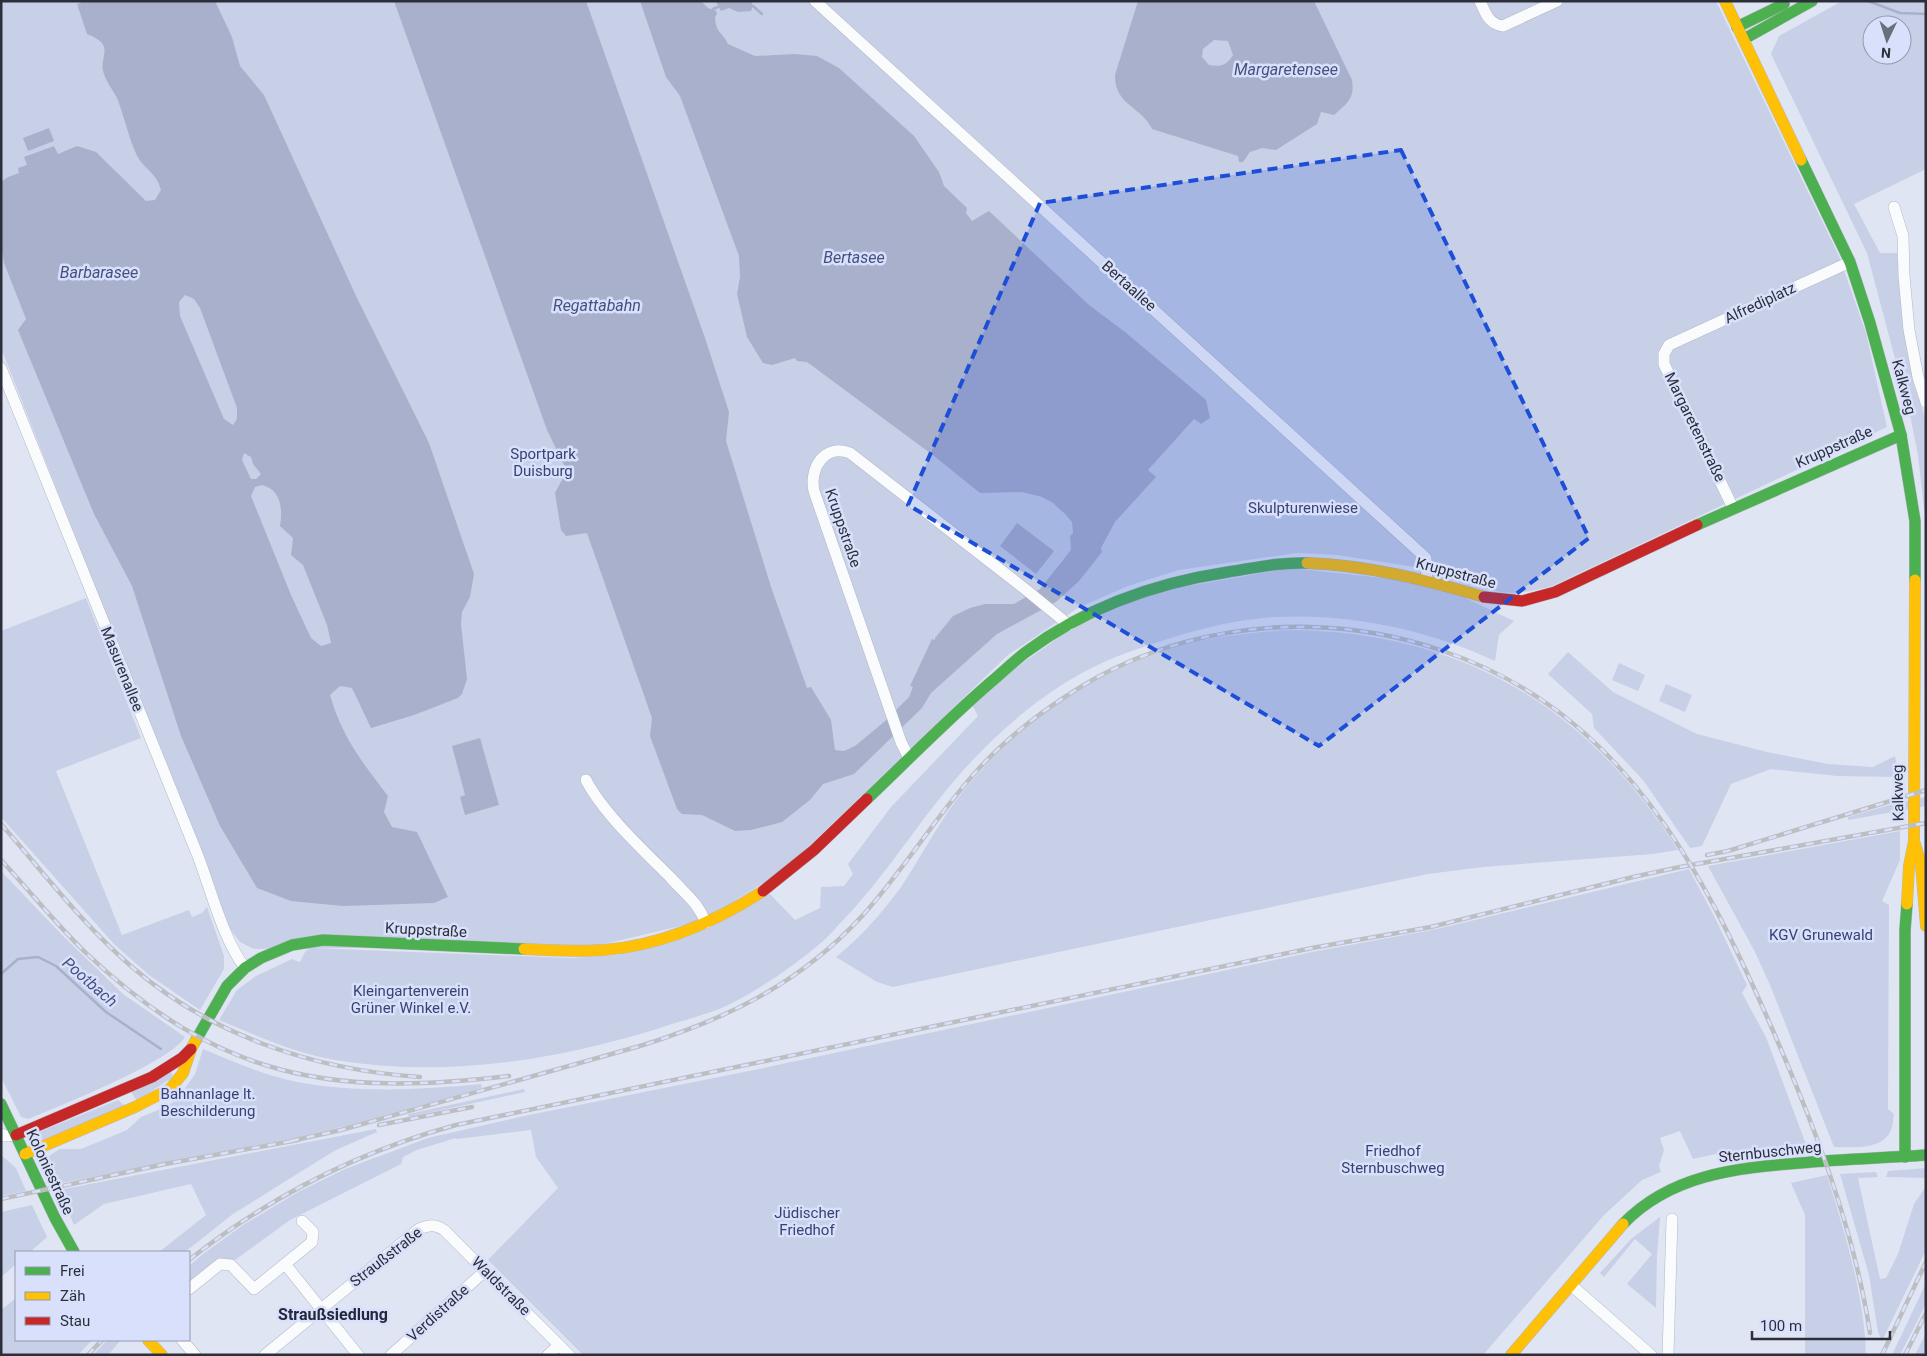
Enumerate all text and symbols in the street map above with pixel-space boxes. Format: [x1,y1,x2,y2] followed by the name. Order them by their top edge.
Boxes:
[1862,15,1912,65] north arrow
[1881,45,1892,61] text: N
[1234,60,1338,79] water label: Margaretensee
[823,248,885,267] water label: Bertasee
[1098,257,1160,315] street label: Bertaallee
[60,263,138,282] water label: Barbarasee
[1722,279,1798,327] street label: Alfrediplatz
[553,296,641,315] water label: Regattabahn
[1888,357,1920,417] street label: Kalkweg
[1661,369,1729,485] street label: Margaretenstraße
[1793,422,1875,472] street label: Kruppstraße
[510,445,576,480] park label: Sportpark Duisburg
[821,486,865,570] street label: Kruppstraße
[1248,499,1358,517] park label: Skulpturenwiese
[1414,554,1498,592] street label: Kruppstraße
[97,624,147,714] street label: Masurenallee
[1889,765,1907,821] street label: Kalkweg
[385,919,467,941] street label: Kruppstraße
[1769,926,1873,944] park label: KGV Grunewald
[59,953,121,1011] water label: Pootbach
[351,982,471,1017] park label: Kleingartenverein Grüner Winkel e.V.
[161,1085,255,1120] park label: Bahnanlage lt. Beschilderung
[22,1126,78,1218] street label: Koloniestraße
[1718,1138,1822,1166] street label: Sternbuschweg
[1341,1142,1445,1177] park label: Friedhof Sternbuschweg
[774,1204,840,1239] park label: Jüdischer Friedhof
[346,1223,426,1291] street label: Straußstraße
[15,1251,190,1341] legend
[468,1253,534,1319] street label: Waldstraße
[60,1262,85,1280] text: Frei
[403,1281,473,1345] street label: Verdistraße
[60,1287,85,1305] text: Zäh
[278,1305,388,1324] district label: Straußsiedlung
[1752,1308,1890,1340] scale bar
[60,1312,90,1330] text: Stau
[1760,1317,1802,1335] text: 100 m

